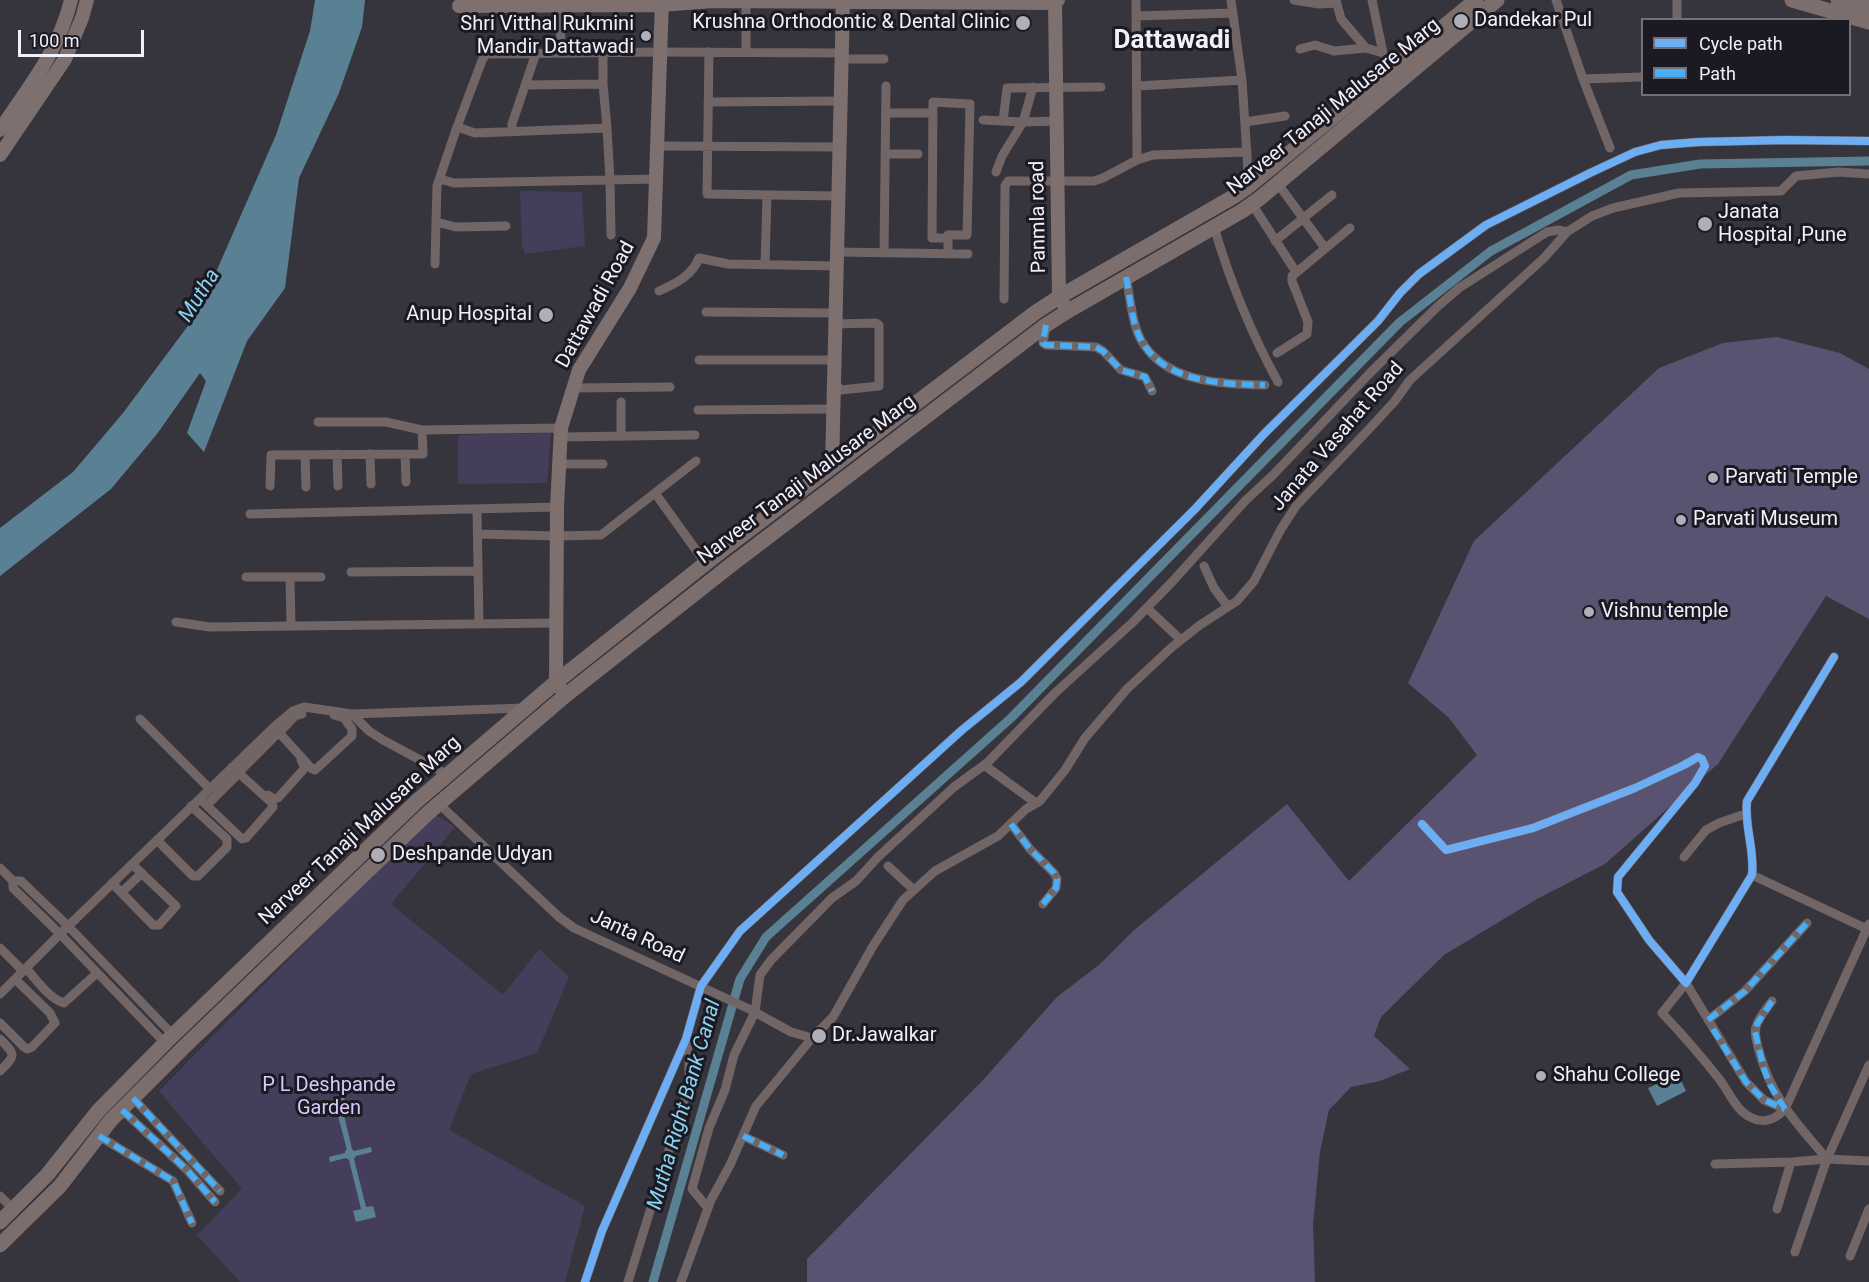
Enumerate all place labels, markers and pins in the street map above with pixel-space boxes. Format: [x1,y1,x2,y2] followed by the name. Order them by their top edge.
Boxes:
[1474,9,1592,33] place label: Dandekar Pul
[692,11,1010,35] place label: Krushna Orthodontic & Dental Clinic
[1452,12,1470,30] marker: Dandekar Pul
[460,13,634,60] place label: Shri Vitthal Rukmini Mandir Dattawadi
[1014,14,1032,32] marker: Krushna Orthodontic & Dental Clinic
[639,29,653,43] marker: Shri Vitthal Rukmini Mandir Dattawadi
[1718,201,1847,248] place label: Janata Hospital ,Pune
[1696,215,1714,233] marker: Janata Hospital ,Pune
[406,303,532,327] place label: Anup Hospital
[537,306,555,324] marker: Anup Hospital
[1725,466,1858,490] place label: Parvati Temple
[1706,471,1720,485] marker: Parvati Temple
[1693,508,1838,532] place label: Parvati Museum
[1674,513,1688,527] marker: Parvati Museum
[1601,600,1728,624] place label: Vishnu temple
[1582,605,1596,619] marker: Vishnu temple
[392,843,553,867] place label: Deshpande Udyan
[369,846,387,864] marker: Deshpande Udyan
[832,1024,936,1048] place label: Dr.Jawalkar
[810,1027,828,1045] marker: Dr.Jawalkar
[1553,1064,1680,1088] place label: Shahu College
[1534,1069,1548,1083] marker: Shahu College

